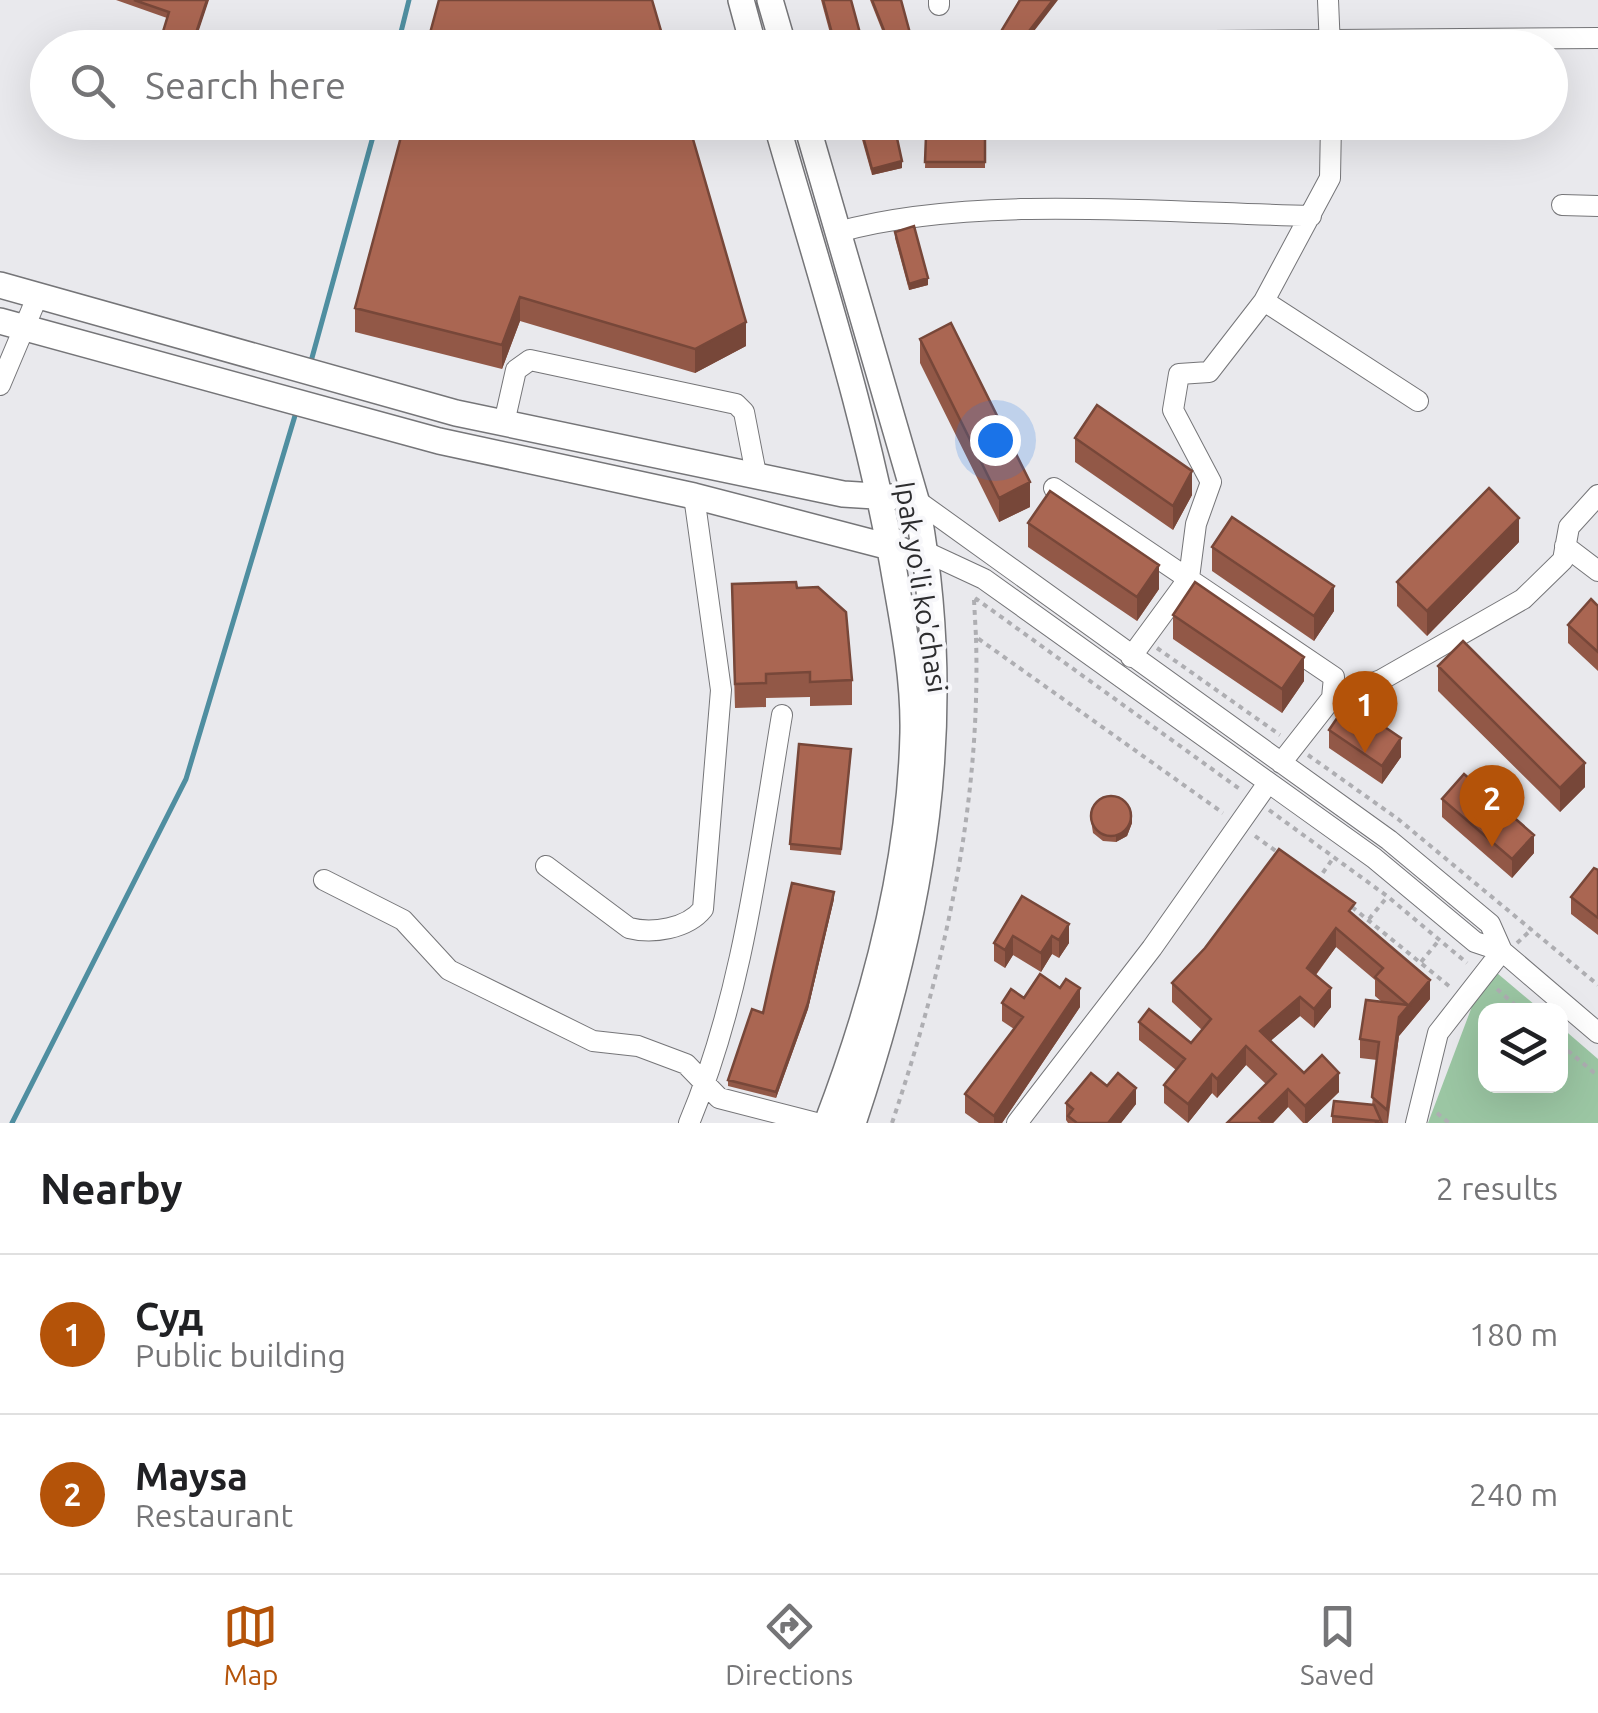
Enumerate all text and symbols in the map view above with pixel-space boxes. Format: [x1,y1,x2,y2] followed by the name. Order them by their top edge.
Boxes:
[30,30,1568,140] search box
[65,58,120,113] icon: search
[145,64,346,106] text: Search here
[970,415,1021,466] your location
[890,479,954,695] street label: Ipak yo'li ko'chasi
[1332,670,1398,753] pin: 1
[1460,764,1524,847] pin: 2
[1478,1003,1568,1093] map controls
[1478,1003,1568,1093] button: layers
[40,1165,183,1212] text: Nearby
[1436,1170,1558,1206] text: 2 results
[135,1295,204,1337] text: Суд
[63,1316,82,1352] text: 1
[1469,1316,1558,1352] text: 180 m
[135,1337,346,1373] text: Public building
[135,1455,248,1497] text: Maysa
[63,1476,82,1512] text: 2
[1469,1476,1558,1512] text: 240 m
[135,1497,293,1533] text: Restaurant
[223,1599,279,1690] tab: Map
[725,1599,853,1690] tab: Directions
[1300,1599,1375,1690] tab: Saved

